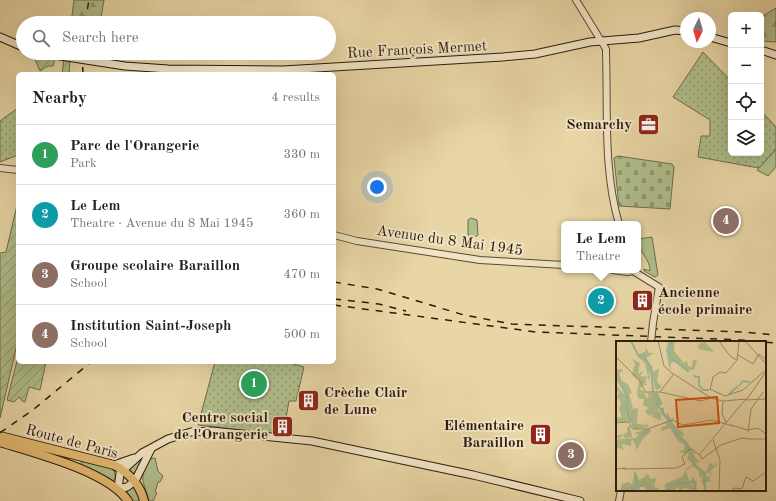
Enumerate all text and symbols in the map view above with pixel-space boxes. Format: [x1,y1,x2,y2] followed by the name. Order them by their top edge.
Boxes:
[680,12,716,48] north arrow
[728,12,764,156] map controls
[728,12,764,48] button: +
[16,16,336,60] search box
[30,27,52,49] icon: search
[62,31,139,46] text: Search here
[347,39,487,62] street label: Rue François Mermet
[728,48,764,84] button: −
[728,84,764,120] button: locate
[32,90,87,107] text: Nearby
[271,91,320,104] text: 4 results
[635,111,661,137] office icon: Semarchy
[566,118,632,133] place label: Semarchy
[728,120,764,156] button: layers
[70,139,199,154] text: Parc de l'Orangerie
[41,148,49,161] text: 1
[283,148,320,161] text: 330 m
[70,157,97,170] text: Park
[367,177,387,197] your location
[70,199,120,214] text: Le Lem
[713,206,739,236] pin: 4
[41,208,49,221] text: 2
[283,208,320,221] text: 360 m
[70,217,254,230] text: Theatre · Avenue du 8 Mai 1945
[561,221,641,273] popup
[376,224,524,259] street label: Avenue du 8 Mai 1945
[576,232,626,247] text: Le Lem
[576,250,620,263] text: Theatre
[70,259,240,274] text: Groupe scolaire Baraillon
[41,268,49,281] text: 3
[283,268,320,281] text: 470 m
[70,277,107,290] text: School
[588,286,614,316] pin: 2
[658,286,752,318] place label: Ancienne école primaire
[629,288,655,314] building icon: Ancienne école primaire
[70,319,231,334] text: Institution Saint-Joseph
[41,328,49,341] text: 4
[283,328,320,341] text: 500 m
[70,337,107,350] text: School
[616,341,766,491] inset map
[241,369,267,399] pin: 1
[324,386,408,418] place label: Crèche Clair de Lune
[296,388,322,414] building icon: Crèche Clair de Lune
[174,411,268,443] place label: Centre social de l'Orangerie
[270,413,296,439] building icon: Centre social de l'Orangerie
[443,419,524,451] place label: Elémentaire Baraillon
[527,421,553,447] building icon: Elémentaire Baraillon
[24,423,120,462] street label: Route de Paris
[558,440,584,470] pin: 3

